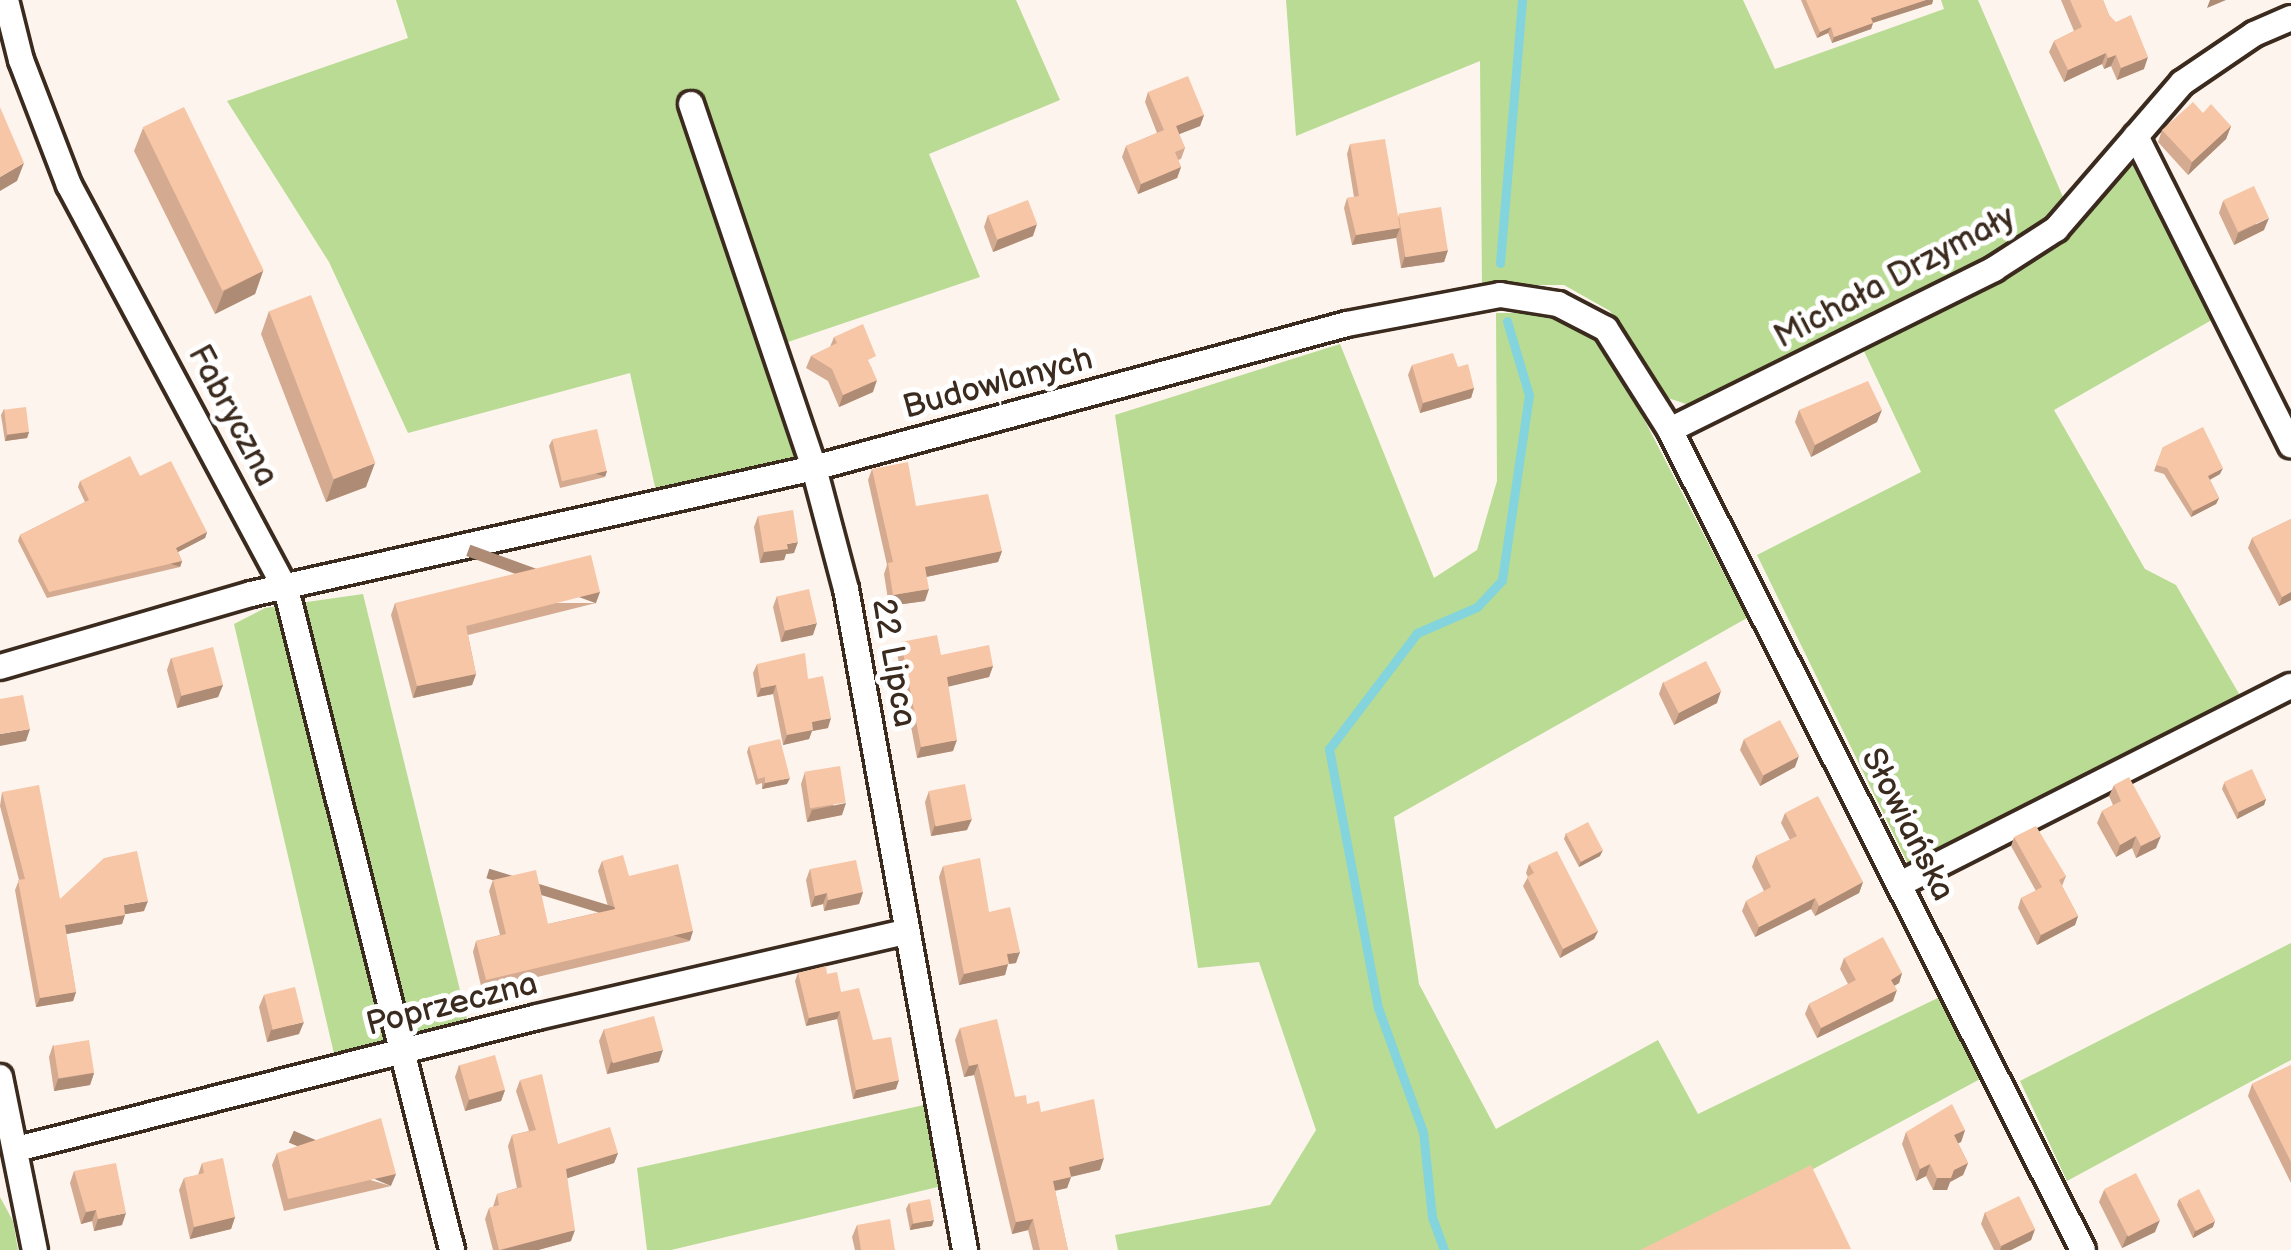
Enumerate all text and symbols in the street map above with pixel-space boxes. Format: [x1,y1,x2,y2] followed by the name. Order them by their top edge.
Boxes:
[1768,198,2022,358] street label: Michała Drzymały
[178,339,286,493] street label: Fabryczna
[899,340,1097,428] street label: Budowlanych
[862,596,924,730] street label: 22 Lipca
[1852,742,1962,908] street label: Słowiańska
[362,965,542,1045] street label: Poprzeczna

